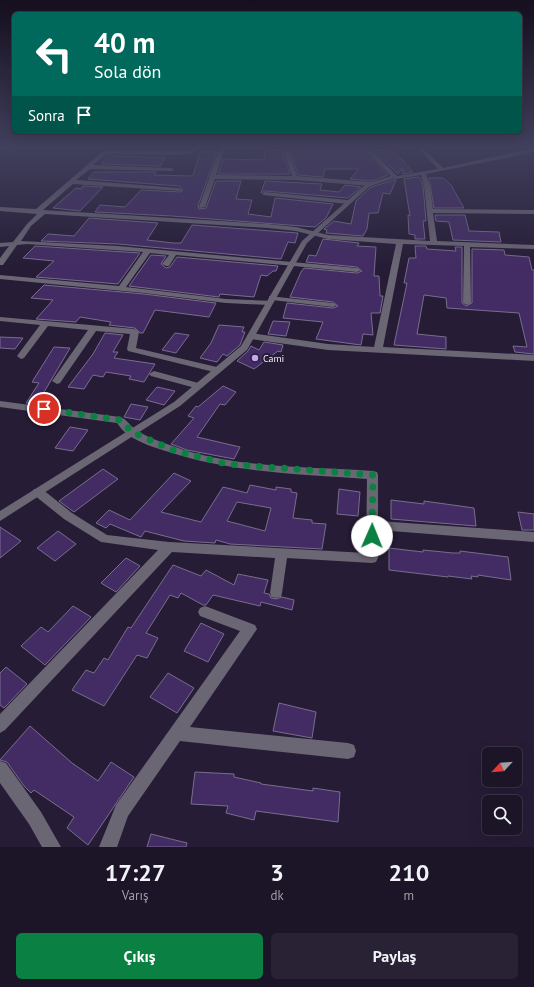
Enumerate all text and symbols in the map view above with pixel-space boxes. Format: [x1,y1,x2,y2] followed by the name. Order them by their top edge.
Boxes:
[94,24,155,61] text: 40 m
[28,28,80,80] icon: left
[94,60,161,83] text: Sola dön
[73,104,95,126] icon: arrive
[28,106,65,125] text: Sonra
[263,352,284,365] place label: Cami
[250,353,260,363] marker: Cami
[27,392,61,426] pin
[33,398,55,420] icon: arrive
[351,515,393,557] position arrow
[482,747,522,787] north arrow
[482,747,522,835] map controls
[482,795,522,835] button: search
[105,857,166,888] text: 17:27
[270,857,284,888] text: 3
[388,857,429,888] text: 210
[122,887,148,904] text: Varış
[270,887,284,904] text: dk
[404,887,414,904] text: m
[16,933,263,979] button: Çıkış
[271,933,518,979] button: Paylaş

